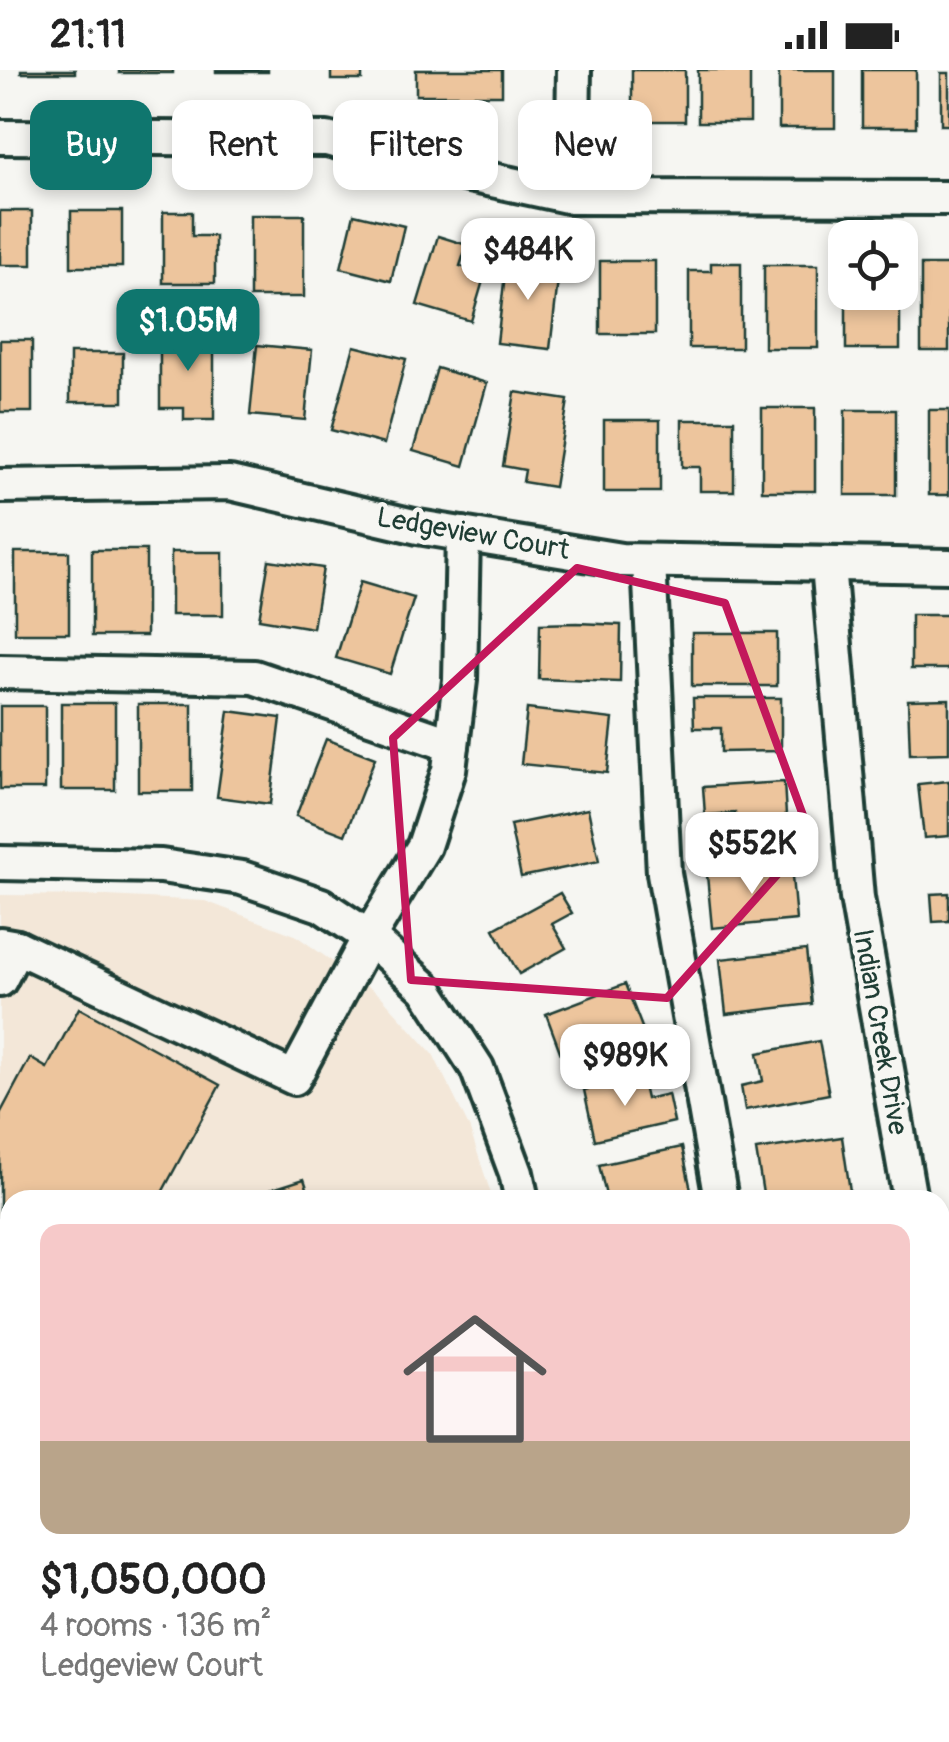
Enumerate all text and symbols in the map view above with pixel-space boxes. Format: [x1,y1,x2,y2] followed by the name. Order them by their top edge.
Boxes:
[50,11,126,59] text: 21:11
[30,100,152,190] chip: Buy
[172,100,313,190] chip: Rent
[333,100,498,190] chip: Filters
[518,100,652,190] chip: New
[458,218,598,303] pin: $484K
[828,220,918,310] map controls
[828,220,918,310] button: locate
[483,230,573,270] text: $484K
[107,289,269,374] pin: $1.05M
[138,301,238,341] text: $1.05M
[374,500,573,568] street label: Ledgeview Court
[682,812,822,897] pin: $552K
[707,824,797,864] text: $552K
[845,926,915,1138] street label: Indian Creek Drive
[555,1024,695,1109] pin: $989K
[582,1036,668,1076] text: $989K
[385,1289,565,1469] icon: home
[40,1554,267,1606] text: $1,050,000
[40,1606,272,1646] text: 4 rooms · 136 m²
[40,1646,263,1686] text: Ledgeview Court

